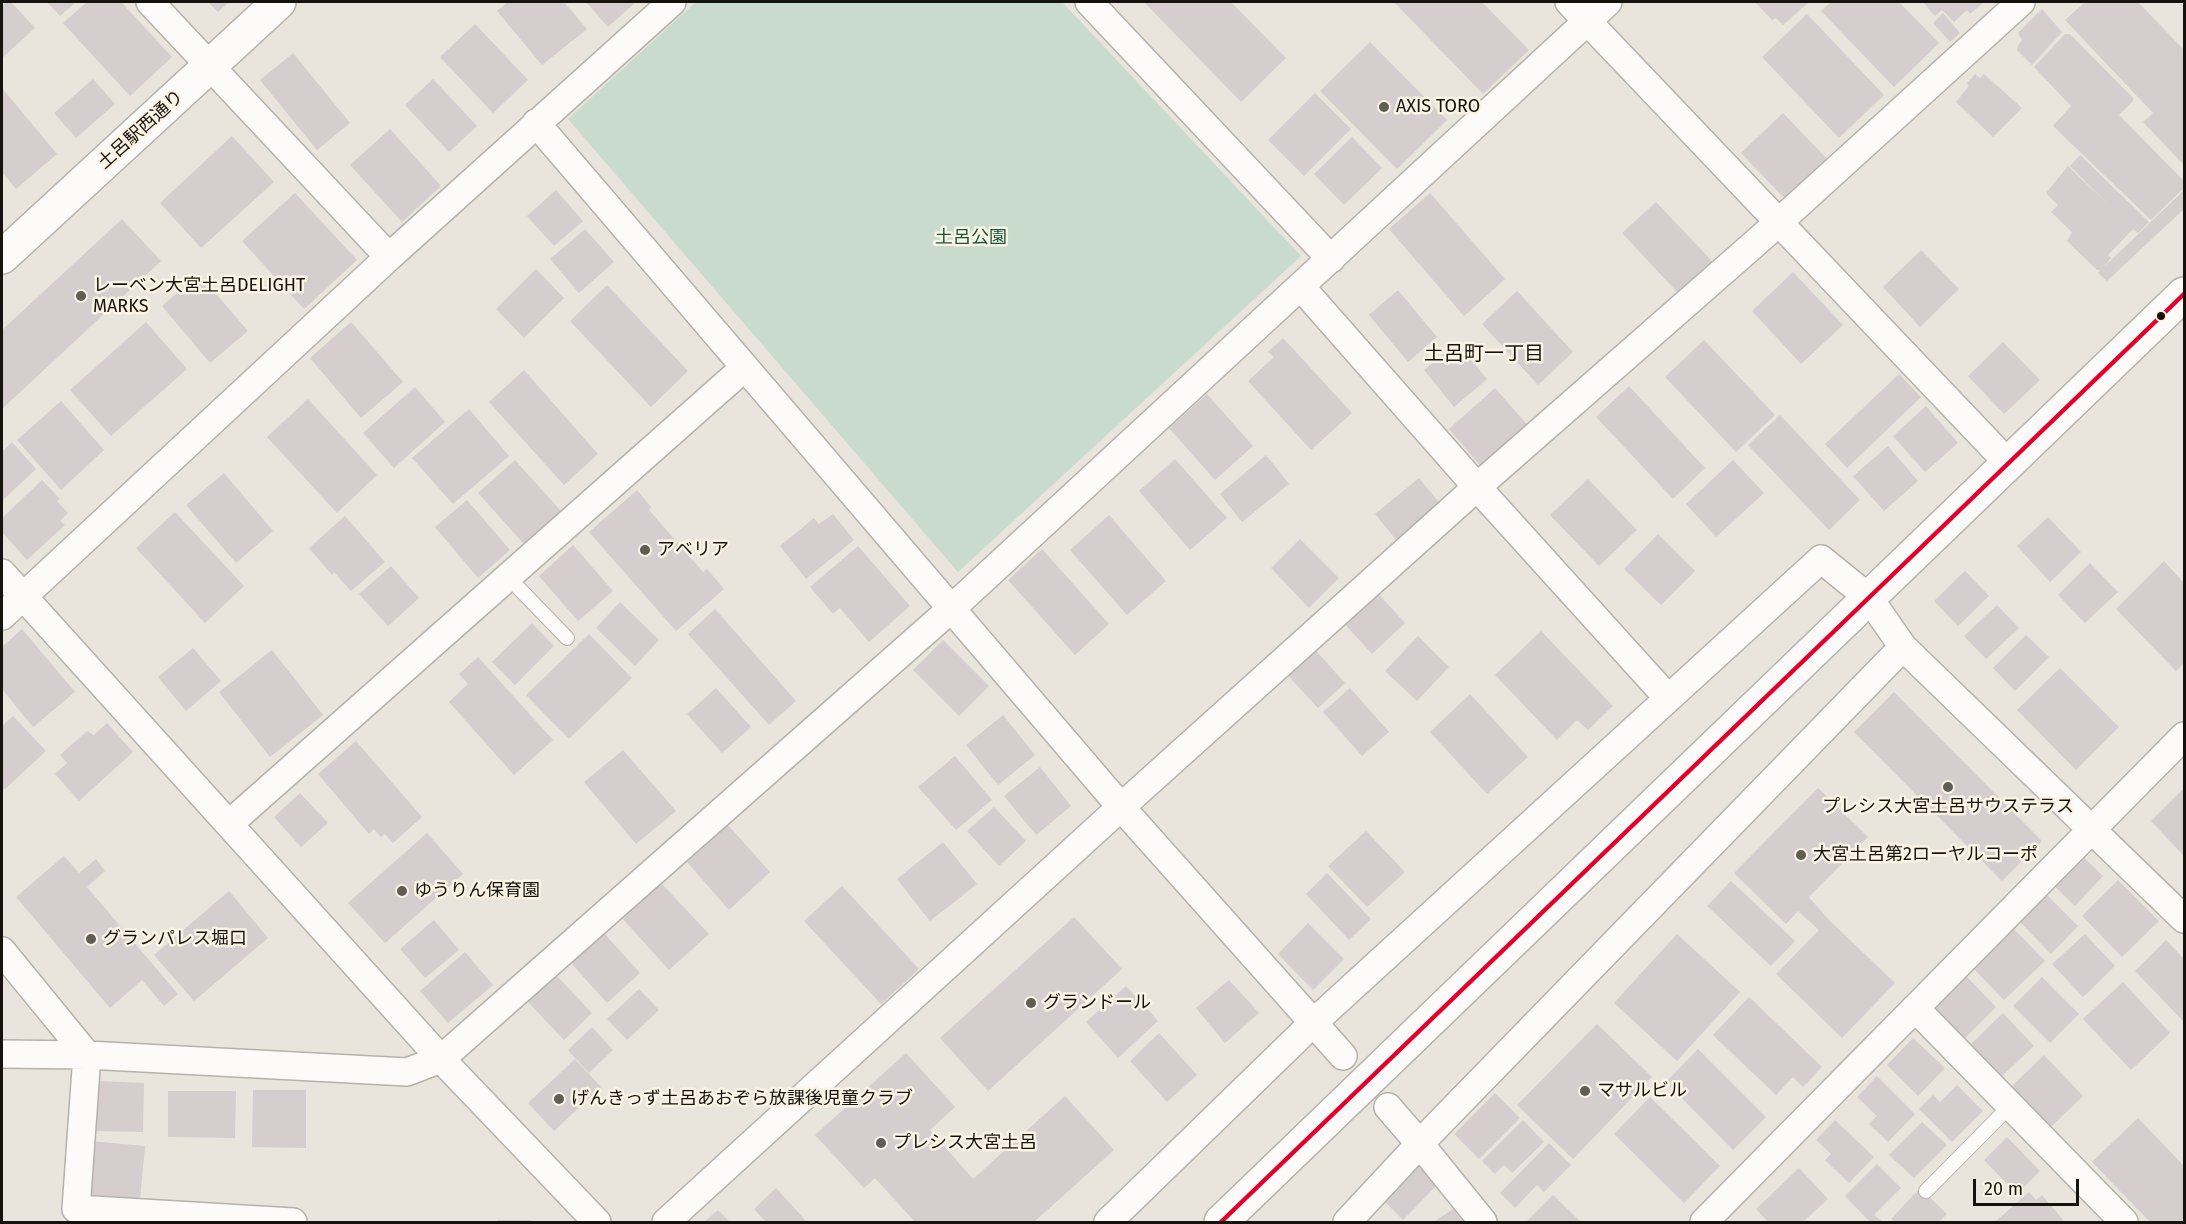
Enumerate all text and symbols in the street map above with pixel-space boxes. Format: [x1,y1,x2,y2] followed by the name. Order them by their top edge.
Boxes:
[94,86,188,174] street label: 土呂駅西通り
[1396,96,1480,118] place label: AXIS TORO
[1377,100,1391,114] marker: AXIS TORO
[935,227,1007,249] park label: 土呂公園
[93,275,305,318] place label: レーベン大宮土呂DELIGHT MARKS
[74,289,88,303] marker: レーベン大宮土呂DELIGHT MARKS
[2155,310,2167,322] unlabelled marker
[1424,342,1544,366] district label: 土呂町一丁目
[657,539,729,561] place label: アベリア
[638,543,652,557] marker: アベリア
[1941,780,1955,794] marker: プレシス大宮土呂サウステラス
[1822,796,2074,818] place label: プレシス大宮土呂サウステラス
[1813,844,2038,866] place label: 大宮土呂第2ローヤルコーポ
[1794,848,1808,862] marker: 大宮土呂第2ローヤルコーポ
[414,880,540,902] place label: ゆうりん保育園
[395,884,409,898] marker: ゆうりん保育園
[103,928,247,950] place label: グランパレス堀口
[84,932,98,946] marker: グランパレス堀口
[1043,992,1151,1014] place label: グランドール
[1024,996,1038,1010] marker: グランドール
[1597,1080,1687,1102] place label: マサルビル
[1578,1084,1592,1098] marker: マサルビル
[571,1088,913,1110] place label: げんきっず土呂あおぞら放課後児童クラブ
[552,1092,566,1106] marker: げんきっず土呂あおぞら放課後児童クラブ
[893,1132,1037,1154] place label: プレシス大宮土呂
[874,1136,888,1150] marker: プレシス大宮土呂
[1976,1167,2082,1205] scale bar
[1984,1178,2023,1200] text: 20 m

